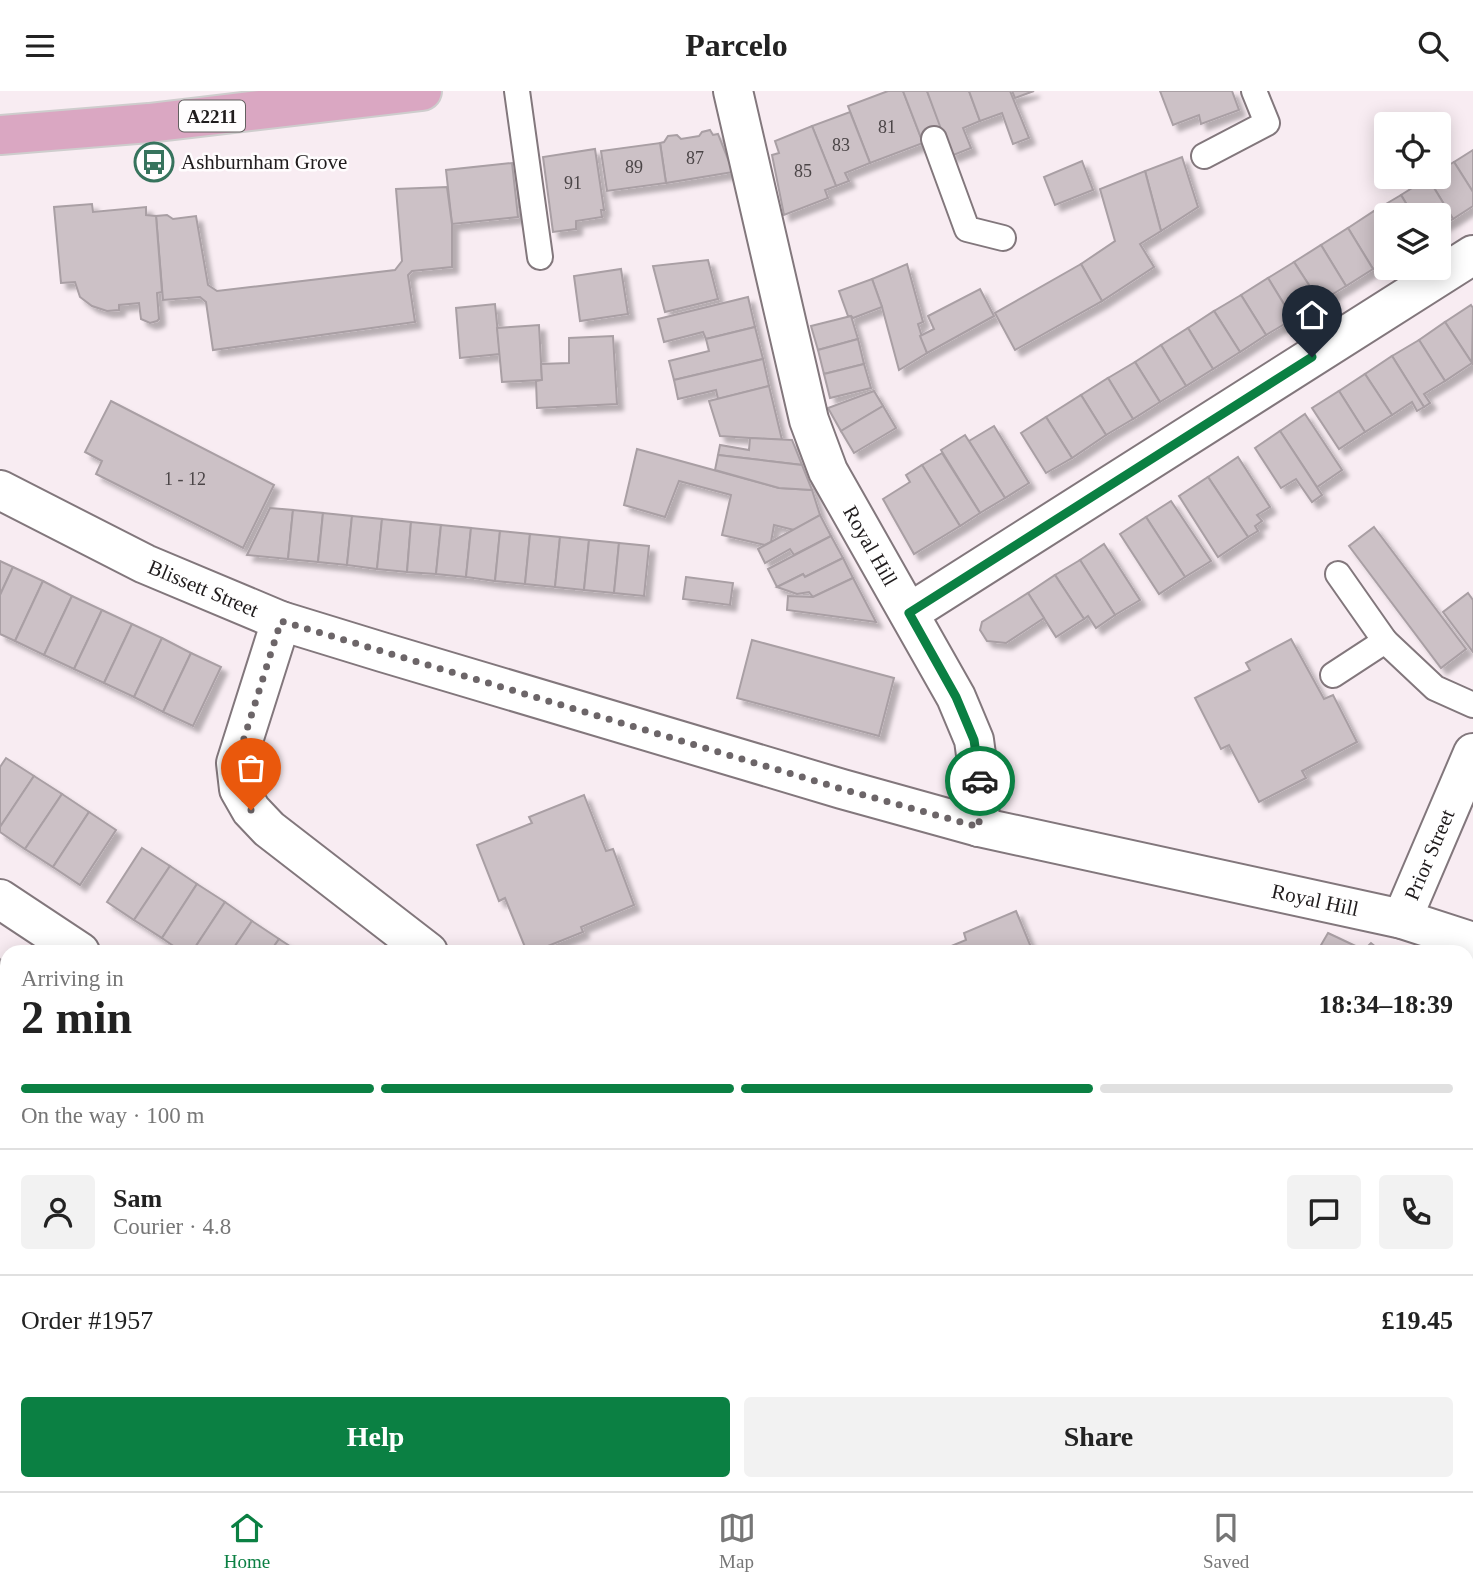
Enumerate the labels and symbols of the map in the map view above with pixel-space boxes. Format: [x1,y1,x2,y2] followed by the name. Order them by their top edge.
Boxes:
[179,101,245,132] road number: A2211
[878,117,896,137] house number: 81
[832,135,850,155] house number: 83
[133,141,175,183] bus stop icon: Ashburnham Grove
[686,148,704,168] house number: 87
[181,150,347,174] place label: Ashburnham Grove
[625,157,643,177] house number: 89
[794,161,812,181] house number: 85
[564,173,582,193] house number: 91
[1282,285,1342,357] pin
[164,469,206,489] house number: 1 - 12
[838,501,903,590] street label: Royal Hill
[145,555,262,622] street label: Blissett Street
[221,738,281,810] pin
[945,746,1015,816] courier
[1400,806,1460,904] street label: Prior Street
[1269,879,1361,921] street label: Royal Hill

